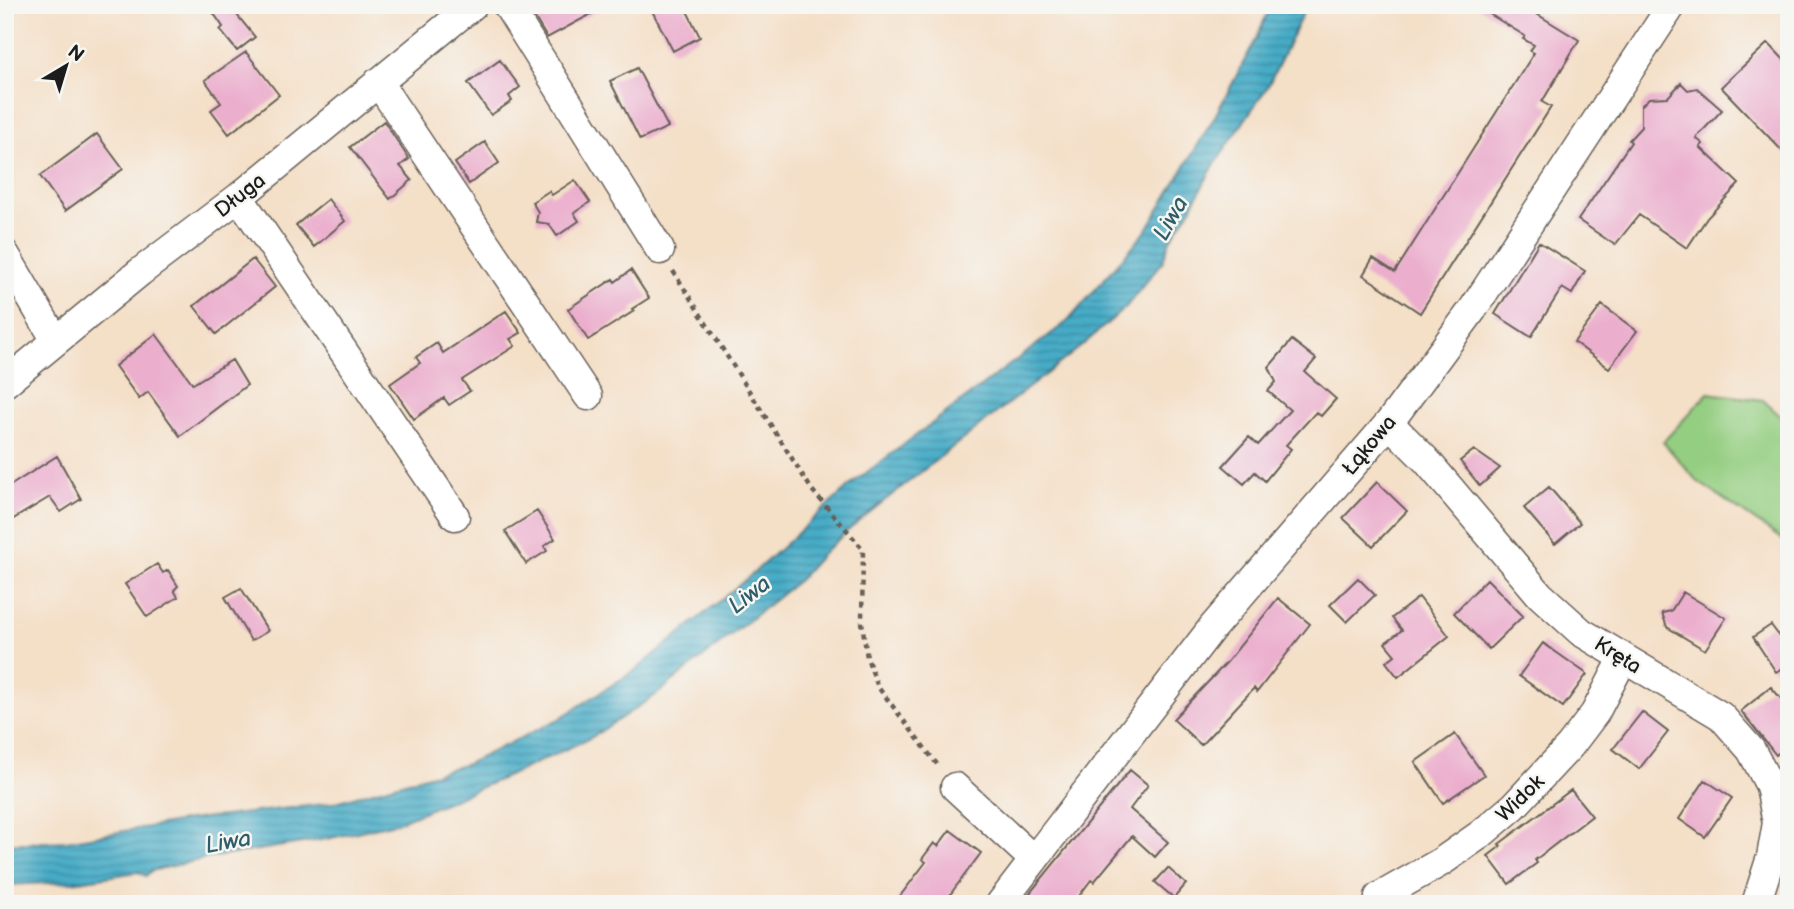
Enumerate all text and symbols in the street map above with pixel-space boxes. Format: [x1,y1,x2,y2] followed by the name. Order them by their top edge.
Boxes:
[32,32,102,102] north arrow
[63,40,88,67] text: N
[210,168,271,223] street label: Długa
[1147,192,1195,245] water label: Liwa
[1337,410,1402,481] street label: Łąkowa
[723,570,776,620] water label: Liwa
[1590,631,1646,680] street label: Kręta
[1491,769,1550,827] street label: Widok
[203,824,253,860] water label: Liwa

